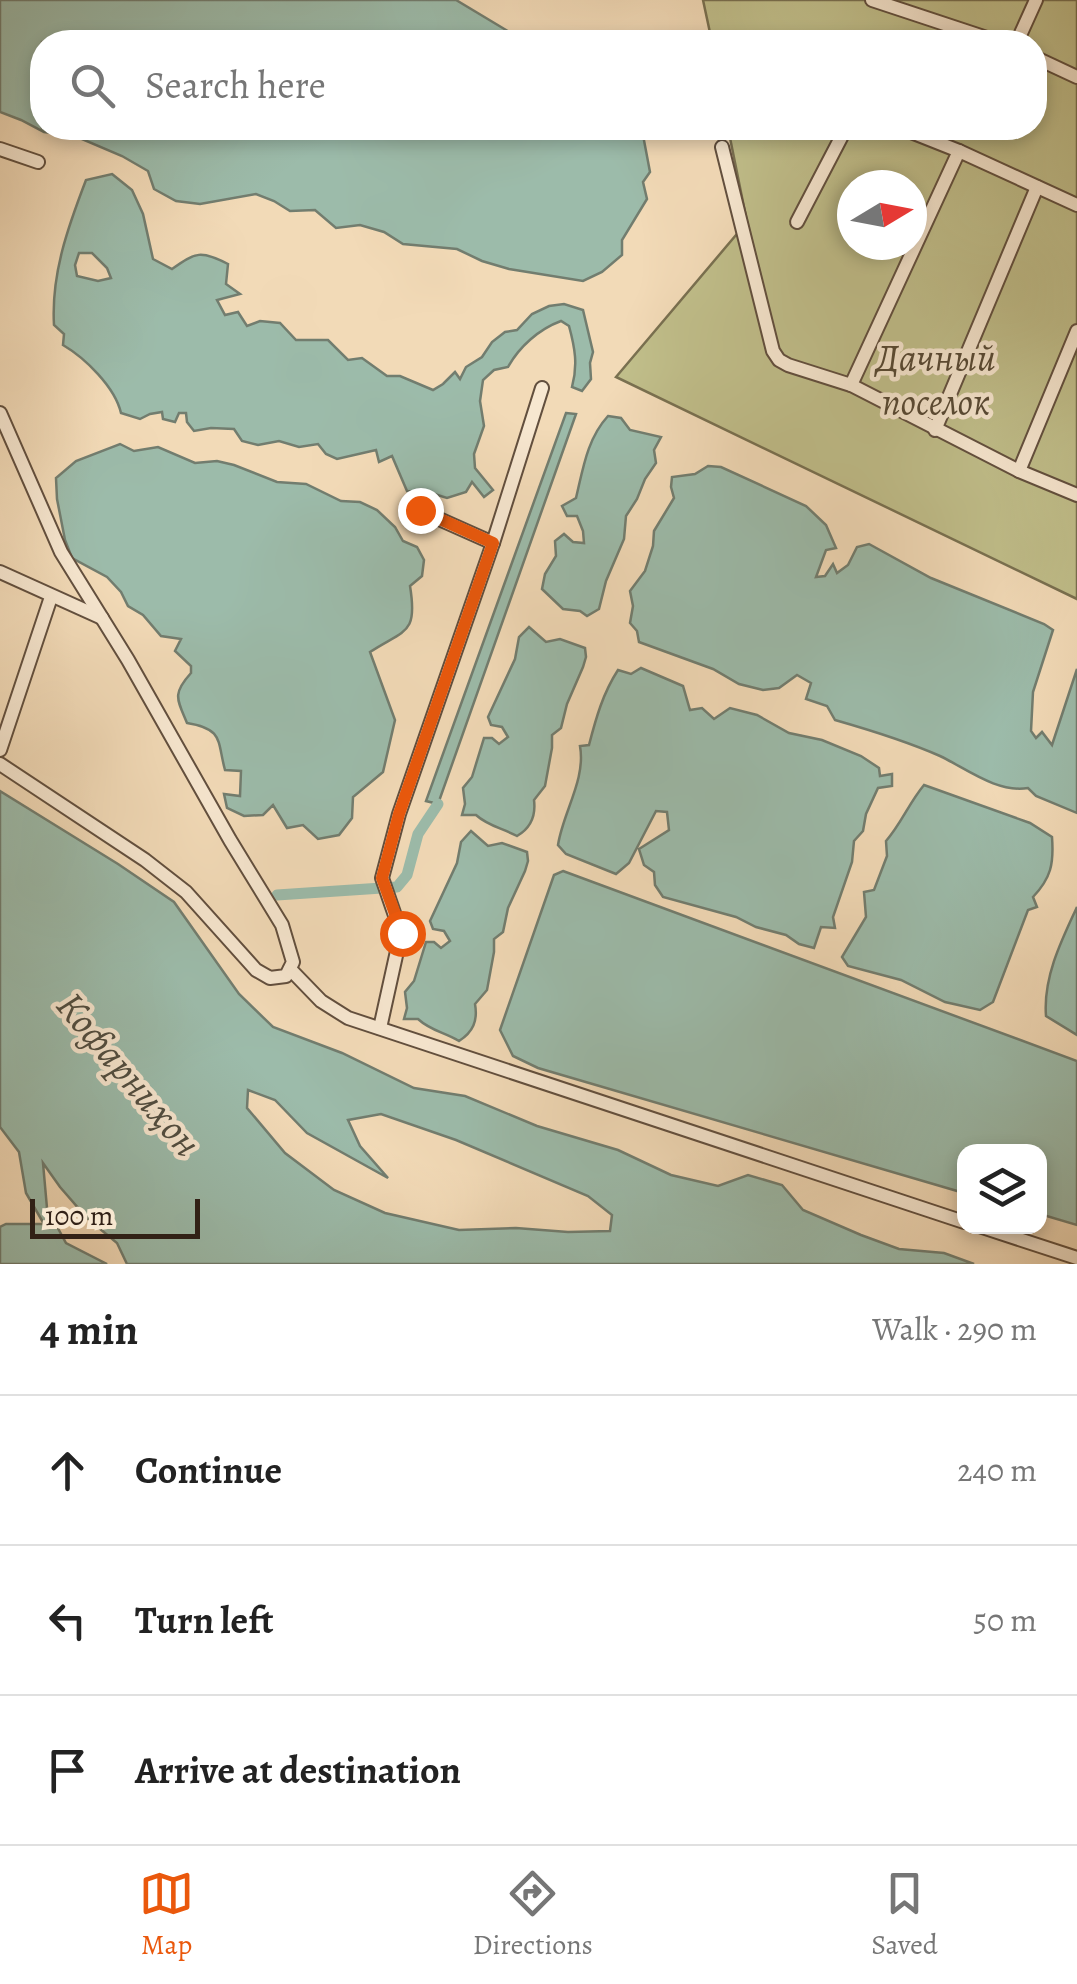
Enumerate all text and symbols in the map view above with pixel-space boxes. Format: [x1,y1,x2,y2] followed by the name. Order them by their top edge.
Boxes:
[30,30,1047,140] search box
[65,58,120,113] icon: search
[145,59,326,111] text: Search here
[837,170,927,260] north arrow
[873,332,996,428] park label: Дачный поселок
[398,488,444,534] route end
[380,911,426,957] route start
[44,980,214,1168] water label: Кофарниҳон
[957,1144,1047,1234] map controls
[957,1144,1047,1234] button: layers
[30,1194,200,1238] scale bar
[45,1197,113,1235] text: 100 m
[40,1301,138,1358] text: 4 min
[872,1307,1037,1351] text: Walk · 290 m
[40,1443,95,1498] icon: ahead
[135,1444,282,1496] text: Continue
[957,1448,1037,1492] text: 240 m
[40,1593,95,1648] icon: left
[135,1594,274,1646] text: Turn left
[973,1598,1037,1642] text: 50 m
[40,1743,95,1798] icon: arrive
[135,1744,461,1796] text: Arrive at destination
[139,1866,194,1964] tab: Map
[473,1866,593,1964] tab: Directions
[871,1866,938,1964] tab: Saved

